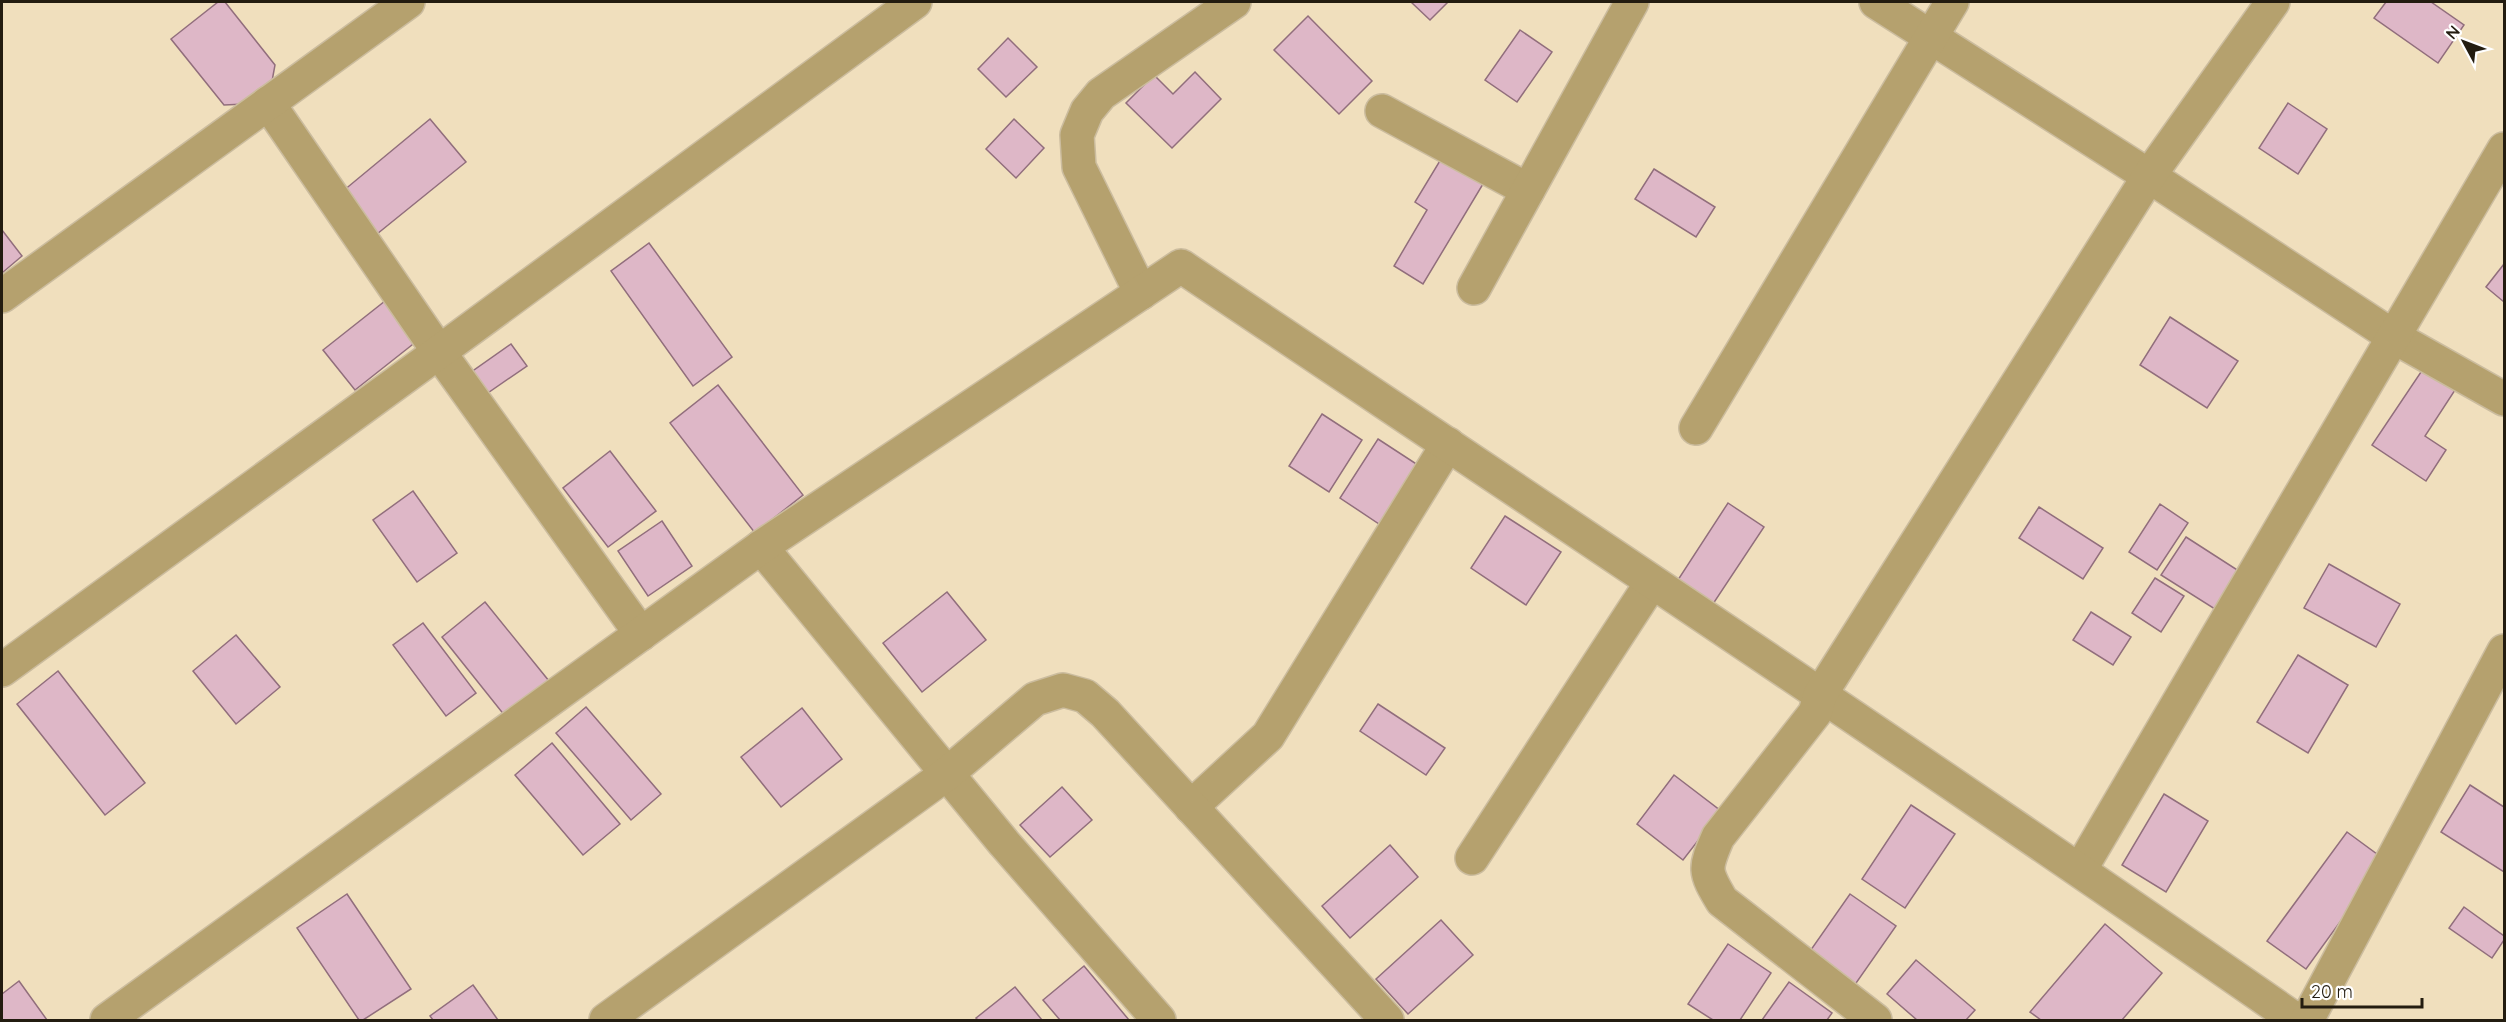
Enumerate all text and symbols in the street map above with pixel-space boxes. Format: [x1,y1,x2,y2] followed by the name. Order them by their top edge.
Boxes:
[2434,12,2494,72] north arrow
[2441,21,2464,43] text: N
[2302,971,2422,1009] scale bar
[2311,980,2353,1003] text: 20 m

